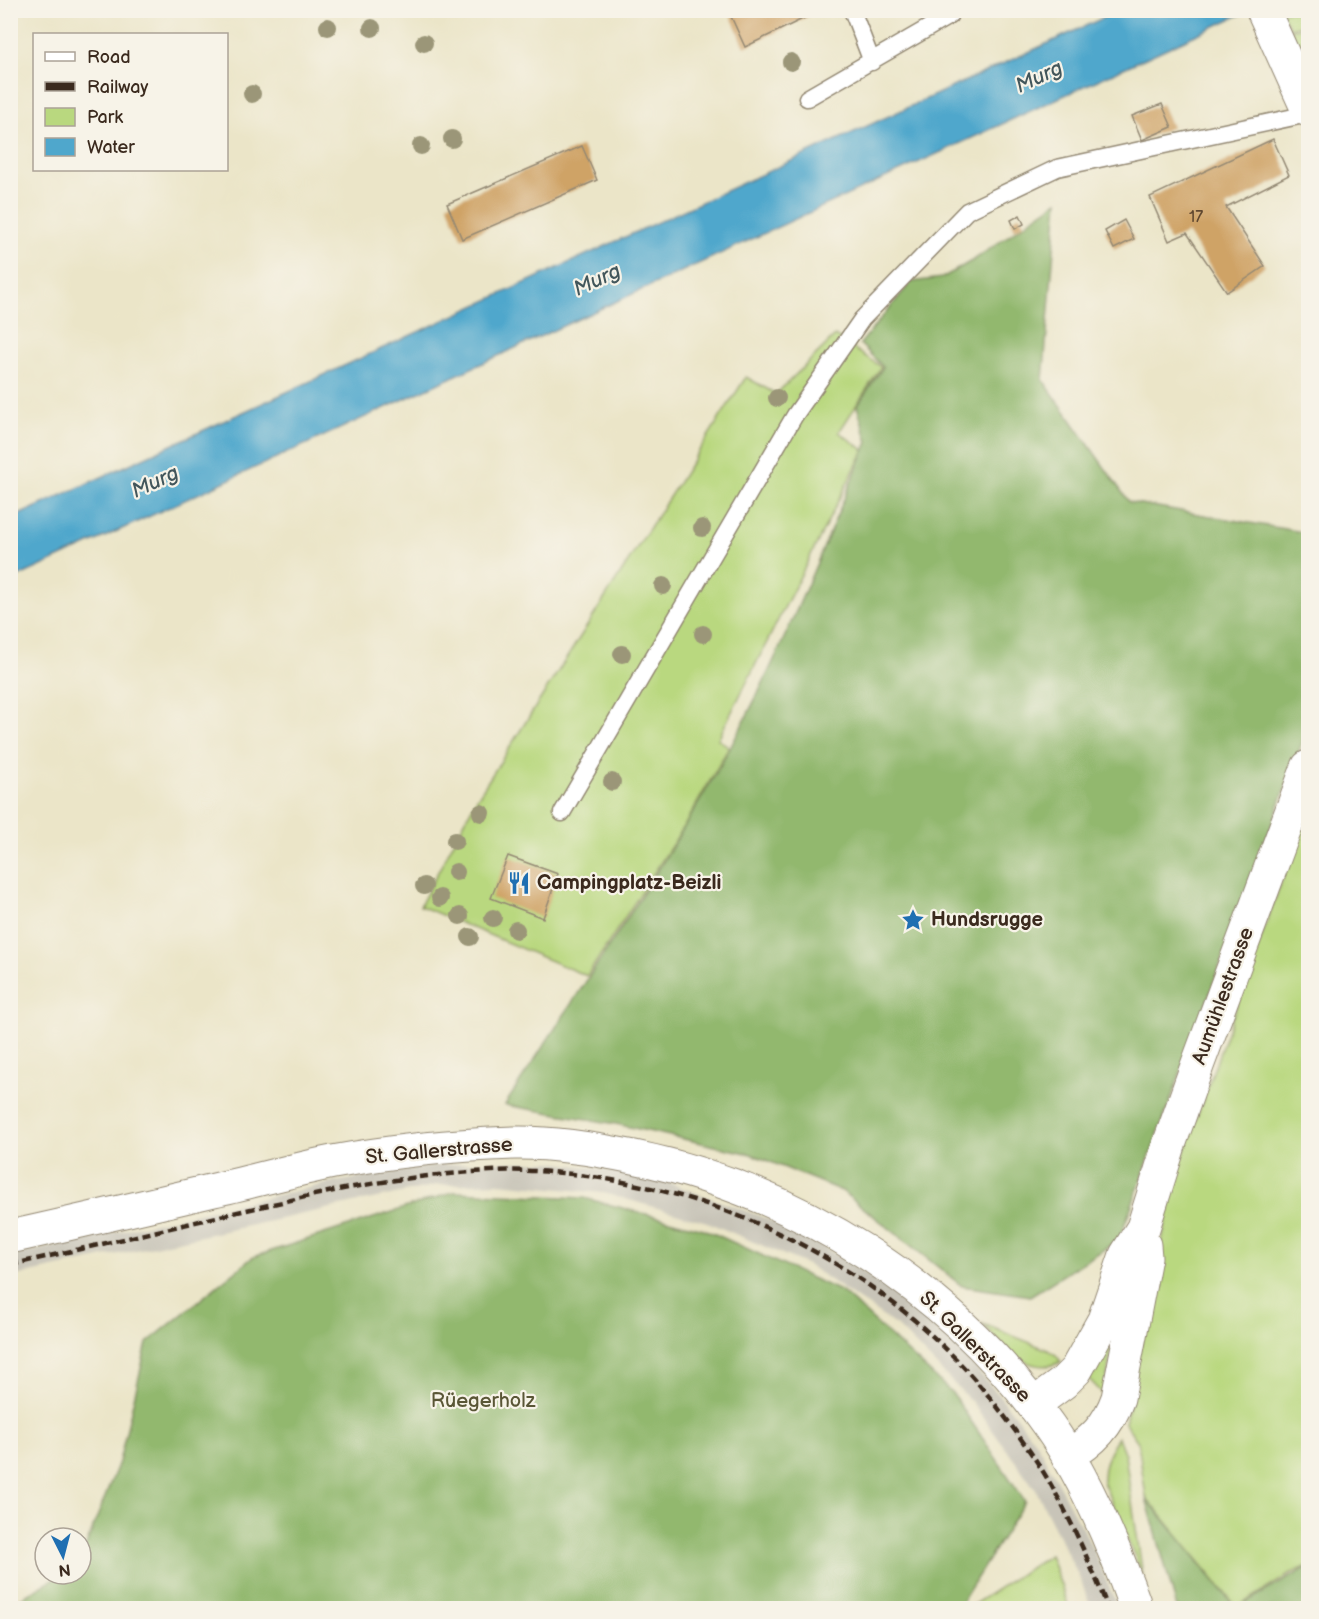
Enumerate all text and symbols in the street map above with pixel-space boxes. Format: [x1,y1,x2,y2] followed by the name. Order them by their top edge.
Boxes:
[33,33,228,171] legend
[87,47,131,68] text: Road
[1011,55,1067,99] water label: Murg
[87,77,149,98] text: Railway
[87,107,123,128] text: Park
[87,137,135,158] text: Water
[1189,208,1203,227] house number: 17
[569,258,625,302] water label: Murg
[127,460,183,504] water label: Murg
[506,870,532,896] restaurant icon: Campingplatz-Beizli
[537,871,721,895] place label: Campingplatz-Beizli
[900,907,926,933] place icon: Hundsrugge
[931,908,1043,932] place label: Hundsrugge
[1187,924,1259,1068] street label: Aumühlestrasse
[364,1133,514,1169] street label: St. Gallerstrasse
[914,1286,1036,1408] street label: St. Gallerstrasse
[431,1389,536,1413] park label: Rüegerholz
[33,1526,93,1586] north arrow
[57,1559,71,1580] text: N

